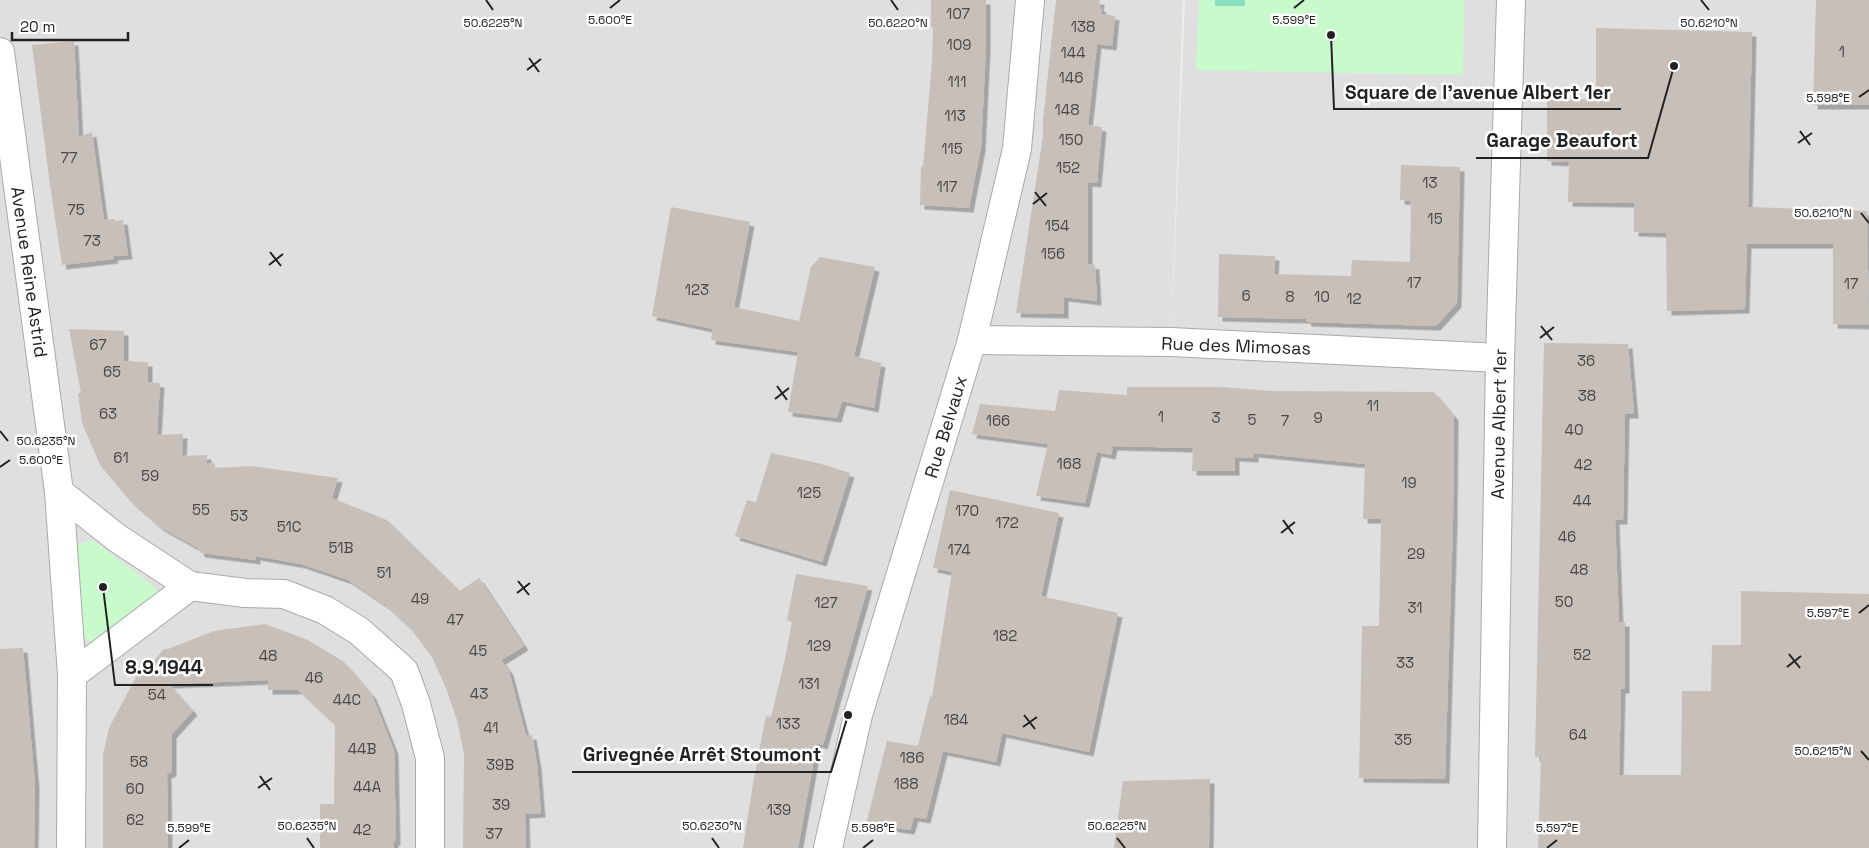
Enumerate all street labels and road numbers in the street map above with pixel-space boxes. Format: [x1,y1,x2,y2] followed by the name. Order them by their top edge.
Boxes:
[6,185,53,359] street label: Avenue Reine Astrid
[1161,331,1311,360] street label: Rue des Mimosas
[1486,348,1511,499] street label: Avenue Albert 1er
[919,373,972,481] street label: Rue Belvaux

